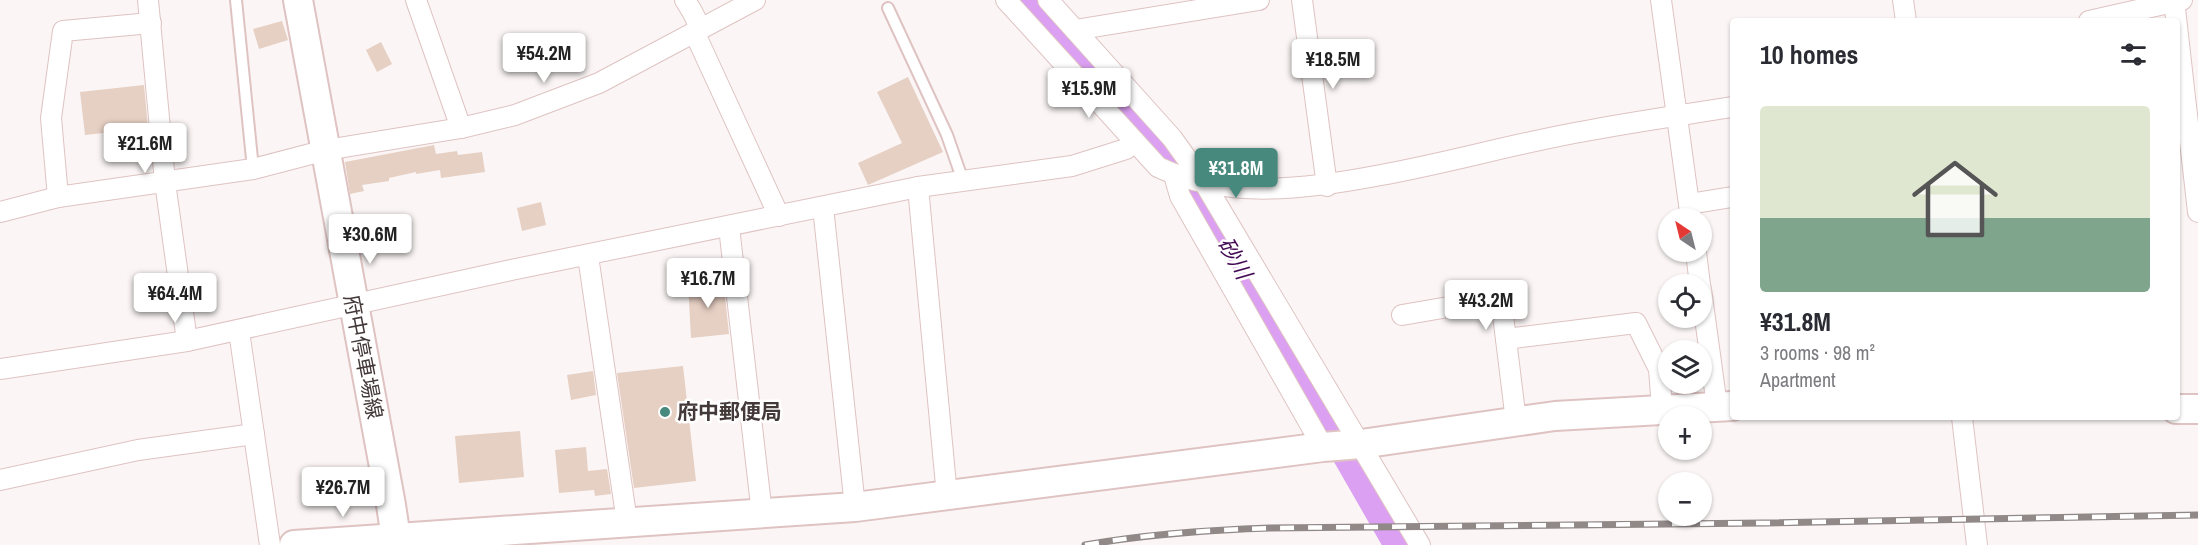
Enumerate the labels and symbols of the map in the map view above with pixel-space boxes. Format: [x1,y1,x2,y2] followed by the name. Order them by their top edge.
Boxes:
[495,33,593,84] pin: ¥54.2M
[1284,39,1382,90] pin: ¥18.5M
[1040,68,1138,119] pin: ¥15.9M
[96,123,194,174] pin: ¥21.6M
[1187,148,1285,199] pin: ¥31.8M
[1658,208,1712,262] north arrow
[321,214,419,265] pin: ¥30.6M
[1211,231,1260,286] water label: 砂川
[659,258,757,309] pin: ¥16.7M
[126,273,224,324] pin: ¥64.4M
[1437,280,1535,331] pin: ¥43.2M
[337,292,390,422] street label: 府中停車場線
[677,397,782,426] place label: 府中郵便局
[658,405,672,419] marker: 府中郵便局
[294,467,392,518] pin: ¥26.7M

